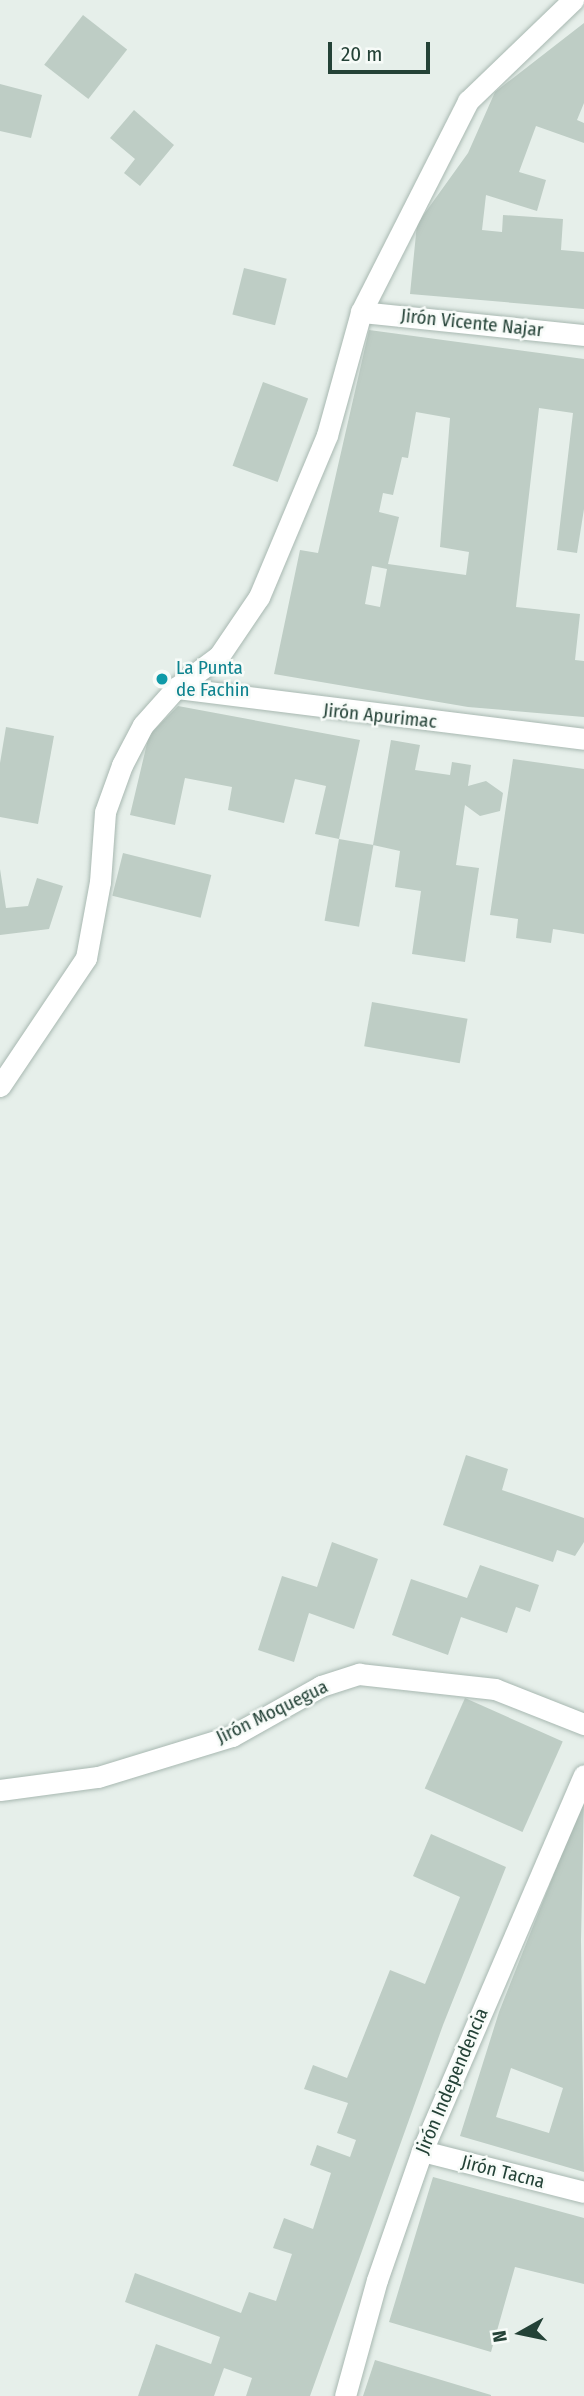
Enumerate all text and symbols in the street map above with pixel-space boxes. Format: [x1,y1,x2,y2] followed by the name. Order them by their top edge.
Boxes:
[332,28,434,72] scale bar
[341,41,382,67] text: 20 m
[400,304,544,342] street label: Jirón Vicente Najar
[176,657,249,701] place label: La Punta de Fachin
[154,671,170,687] marker: La Punta de Fachin
[322,699,438,733] street label: Jirón Apurimac
[212,1675,332,1749] street label: Jirón Moquegua
[411,2005,493,2157] street label: Jirón Independencia
[459,2151,547,2193] street label: Jirón Tacna
[486,2298,556,2368] north arrow
[488,2329,512,2344] text: N

